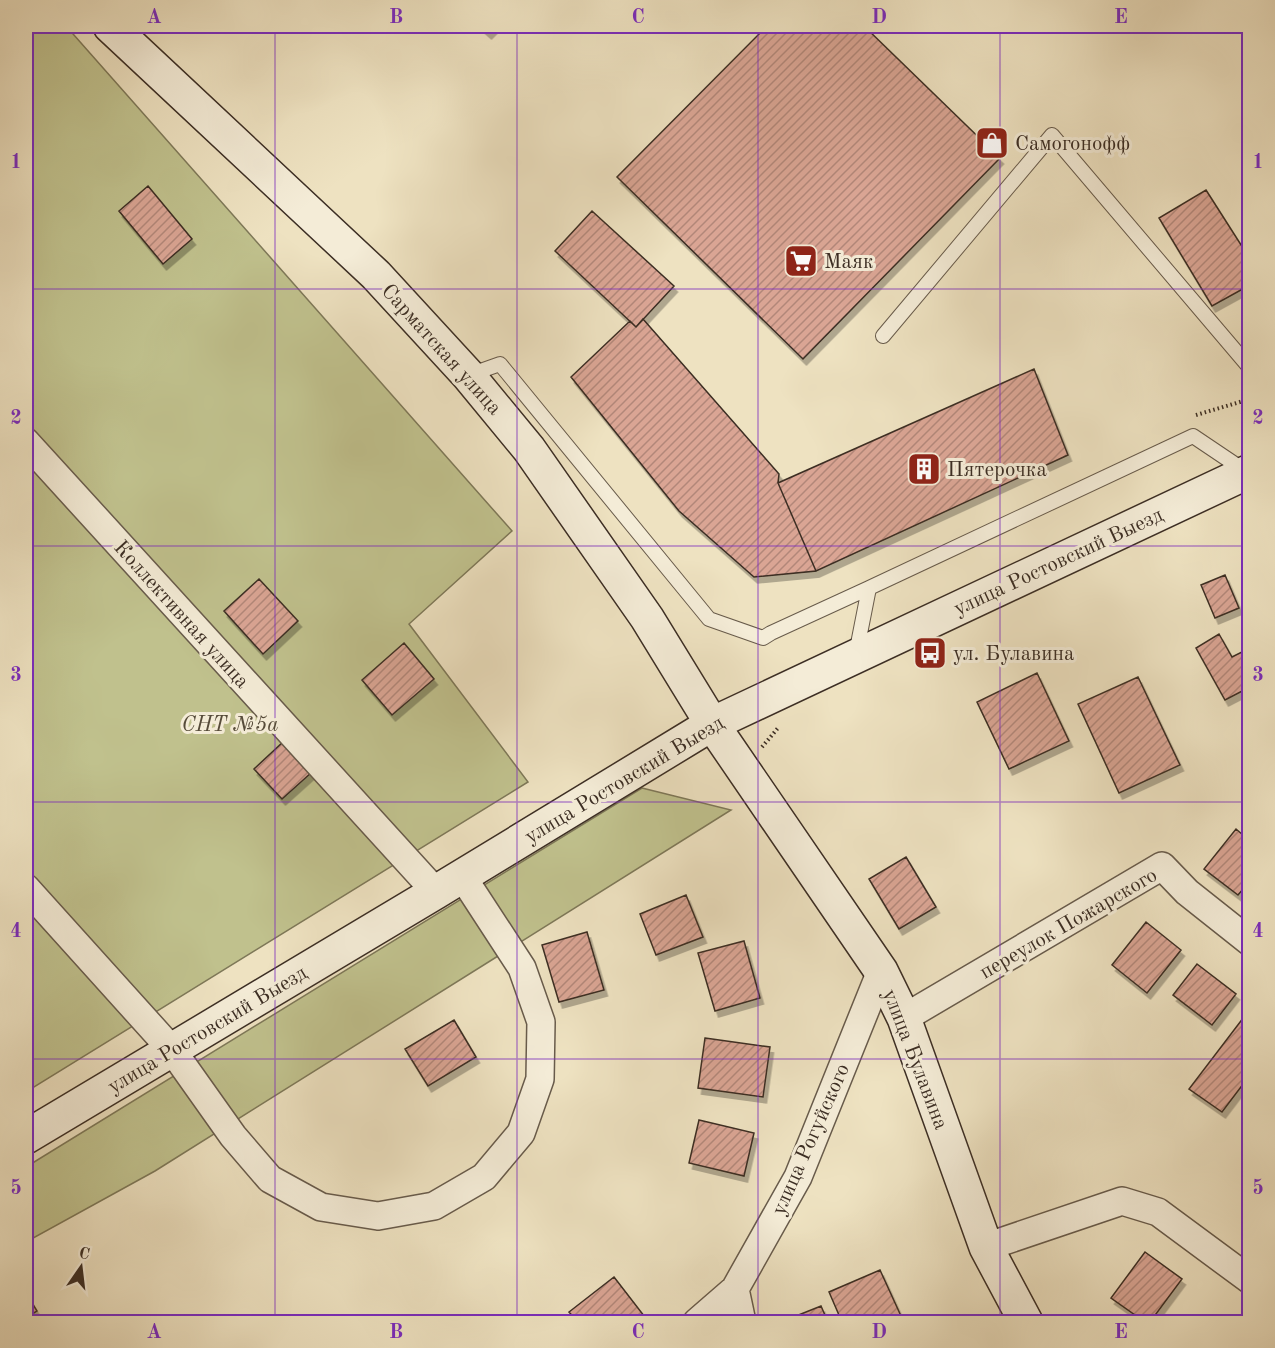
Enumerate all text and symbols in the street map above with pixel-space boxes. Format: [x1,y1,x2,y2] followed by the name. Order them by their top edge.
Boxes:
[146,8,162,28] text: A
[389,8,403,28] text: B
[631,8,645,28] text: C
[871,8,887,28] text: D
[1114,8,1128,28] text: E
[974,125,1010,161] shop icon: Самогонофф
[1015,134,1130,155] place label: Самогонофф
[10,153,22,173] text: 1
[1252,153,1264,173] text: 1
[783,243,819,279] supermarket icon: Маяк
[824,252,874,273] place label: Маяк
[377,280,505,420] street label: Сарматская улица
[10,409,22,429] text: 2
[1252,409,1264,429] text: 2
[906,451,942,487] building icon: Пятерочка
[947,460,1047,481] place label: Пятерочка
[951,504,1167,620] street label: улица Ростовский Выезд
[109,537,253,693] street label: Коллективная улица
[912,635,948,671] bus stop icon: ул. Булавина
[953,644,1074,665] place label: ул. Булавина
[10,666,22,686] text: 3
[1252,666,1264,686] text: 3
[522,712,729,848] street label: улица Ростовский Выезд
[181,715,279,736] park label: СНТ №5а
[976,865,1161,984] street label: переулок Пожарского
[10,922,22,942] text: 4
[1252,922,1264,942] text: 4
[105,962,312,1098] street label: улица Ростовский Выезд
[878,986,951,1133] street label: улица Булавина
[769,1061,854,1218] street label: улица Рогуйского
[10,1178,22,1199] text: 5
[1252,1178,1264,1199] text: 5
[51,1237,111,1297] north arrow
[77,1245,91,1263] text: С
[146,1323,162,1343] text: A
[389,1323,403,1343] text: B
[631,1323,645,1343] text: C
[871,1323,887,1343] text: D
[1114,1323,1128,1343] text: E

